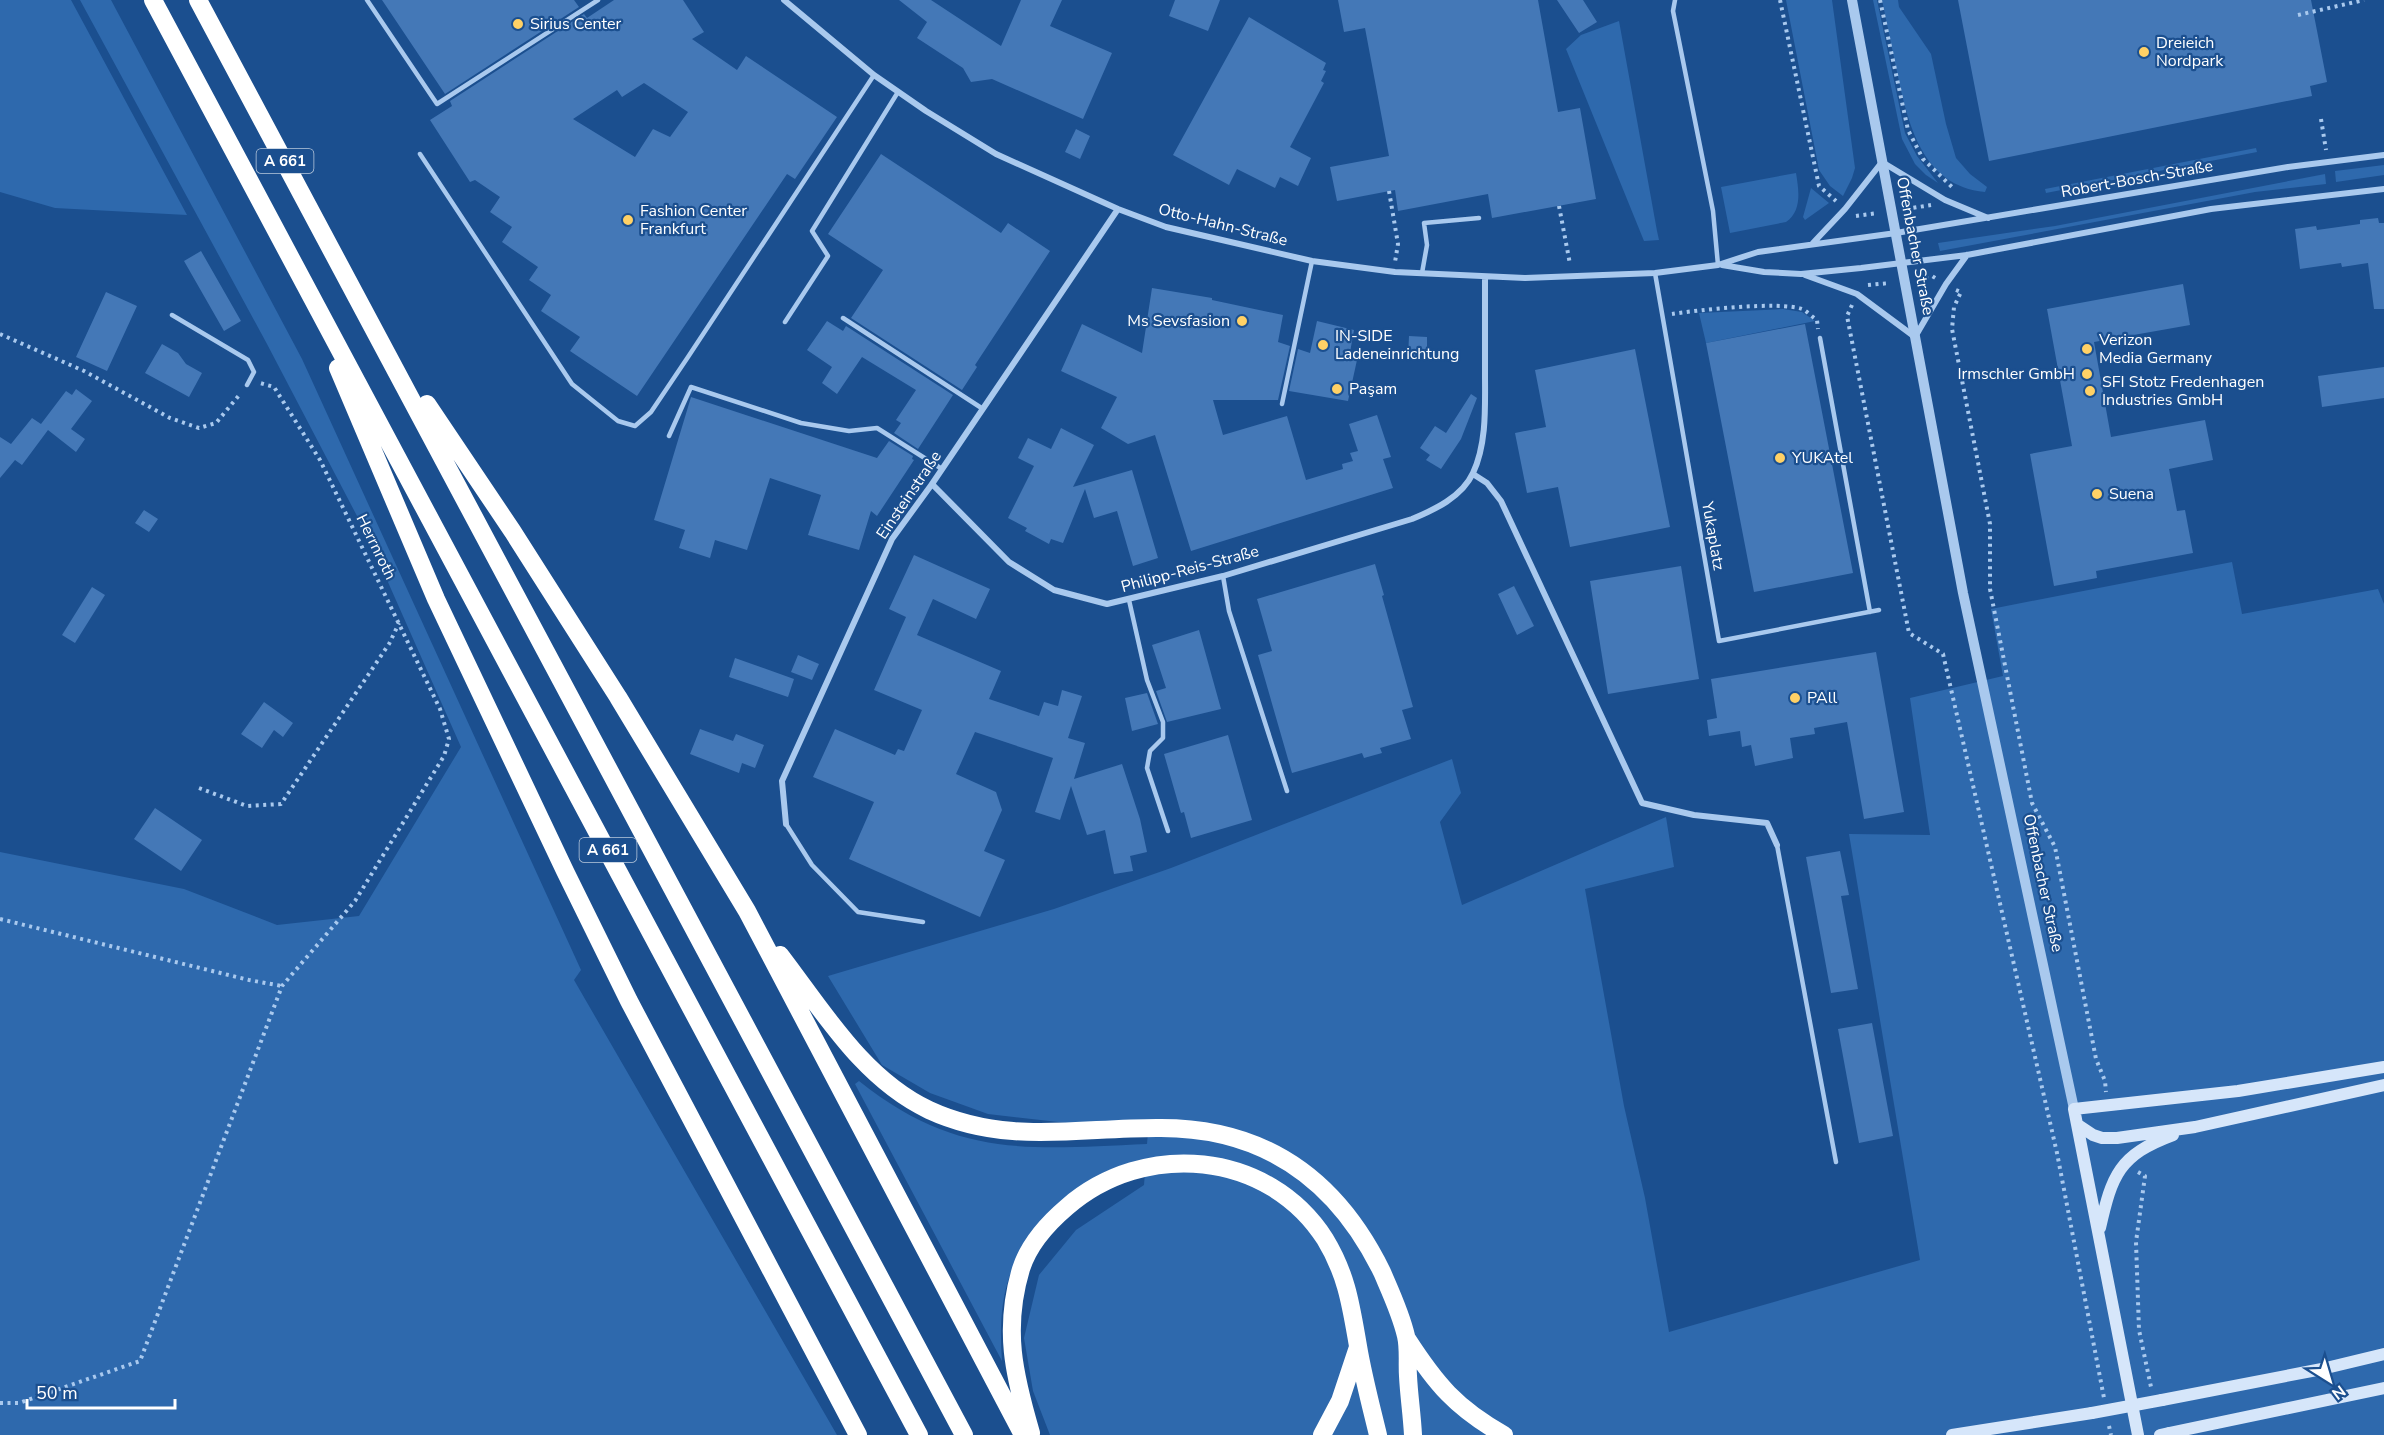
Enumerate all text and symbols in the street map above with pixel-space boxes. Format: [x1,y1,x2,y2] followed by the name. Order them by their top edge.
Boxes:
[530,13,622,35] place label: Sirius Center
[511,17,525,31] marker: Sirius Center
[2156,32,2224,72] place label: Dreieich Nordpark
[2137,45,2151,59] marker: Dreieich Nordpark
[256,149,314,173] road number: A 661
[2059,155,2215,203] street label: Robert-Bosch-Straße
[1891,175,1939,317] street label: Offenbacher Straße
[1156,198,1290,252] street label: Otto-Hahn-Straße
[640,200,747,240] place label: Fashion Center Frankfurt
[621,213,635,227] marker: Fashion Center Frankfurt
[1127,310,1230,332] place label: Ms Sevsfasion
[1235,314,1249,328] marker: Ms Sevsfasion
[1335,325,1459,365] place label: IN-SIDE Ladeneinrichtung
[2098,329,2213,369] place label: Verizon Media Germany
[1316,338,1330,352] marker: IN-SIDE Ladeneinrichtung
[2080,342,2094,356] marker: Verizon Media Germany
[1957,363,2075,385] place label: Irmschler GmbH
[2080,367,2094,381] marker: Irmschler GmbH
[2102,371,2264,411] place label: SFI Stotz Fredenhagen Industries GmbH
[1349,378,1397,400] place label: Paşam
[1330,382,1344,396] marker: Paşam
[2083,384,2097,398] marker: SFI Stotz Fredenhagen Industries GmbH
[871,446,947,544] street label: Einsteinstraße
[1791,447,1853,469] place label: YUKAtel
[1773,451,1787,465] marker: YUKAtel
[2109,483,2154,505] place label: Suena
[2090,487,2104,501] marker: Suena
[1696,499,1730,572] street label: Yukaplatz
[351,511,401,583] street label: Herrnroth
[1119,540,1261,598] street label: Philipp-Reis-Straße
[1807,687,1837,709] place label: PAll
[1788,691,1802,705] marker: PAll
[2018,812,2068,954] street label: Offenbacher Straße
[580,838,636,862] road number: A 661
[2300,1351,2360,1411] north arrow
[27,1372,176,1410] scale bar
[2327,1380,2350,1405] text: N
[36,1381,78,1405] text: 50 m

